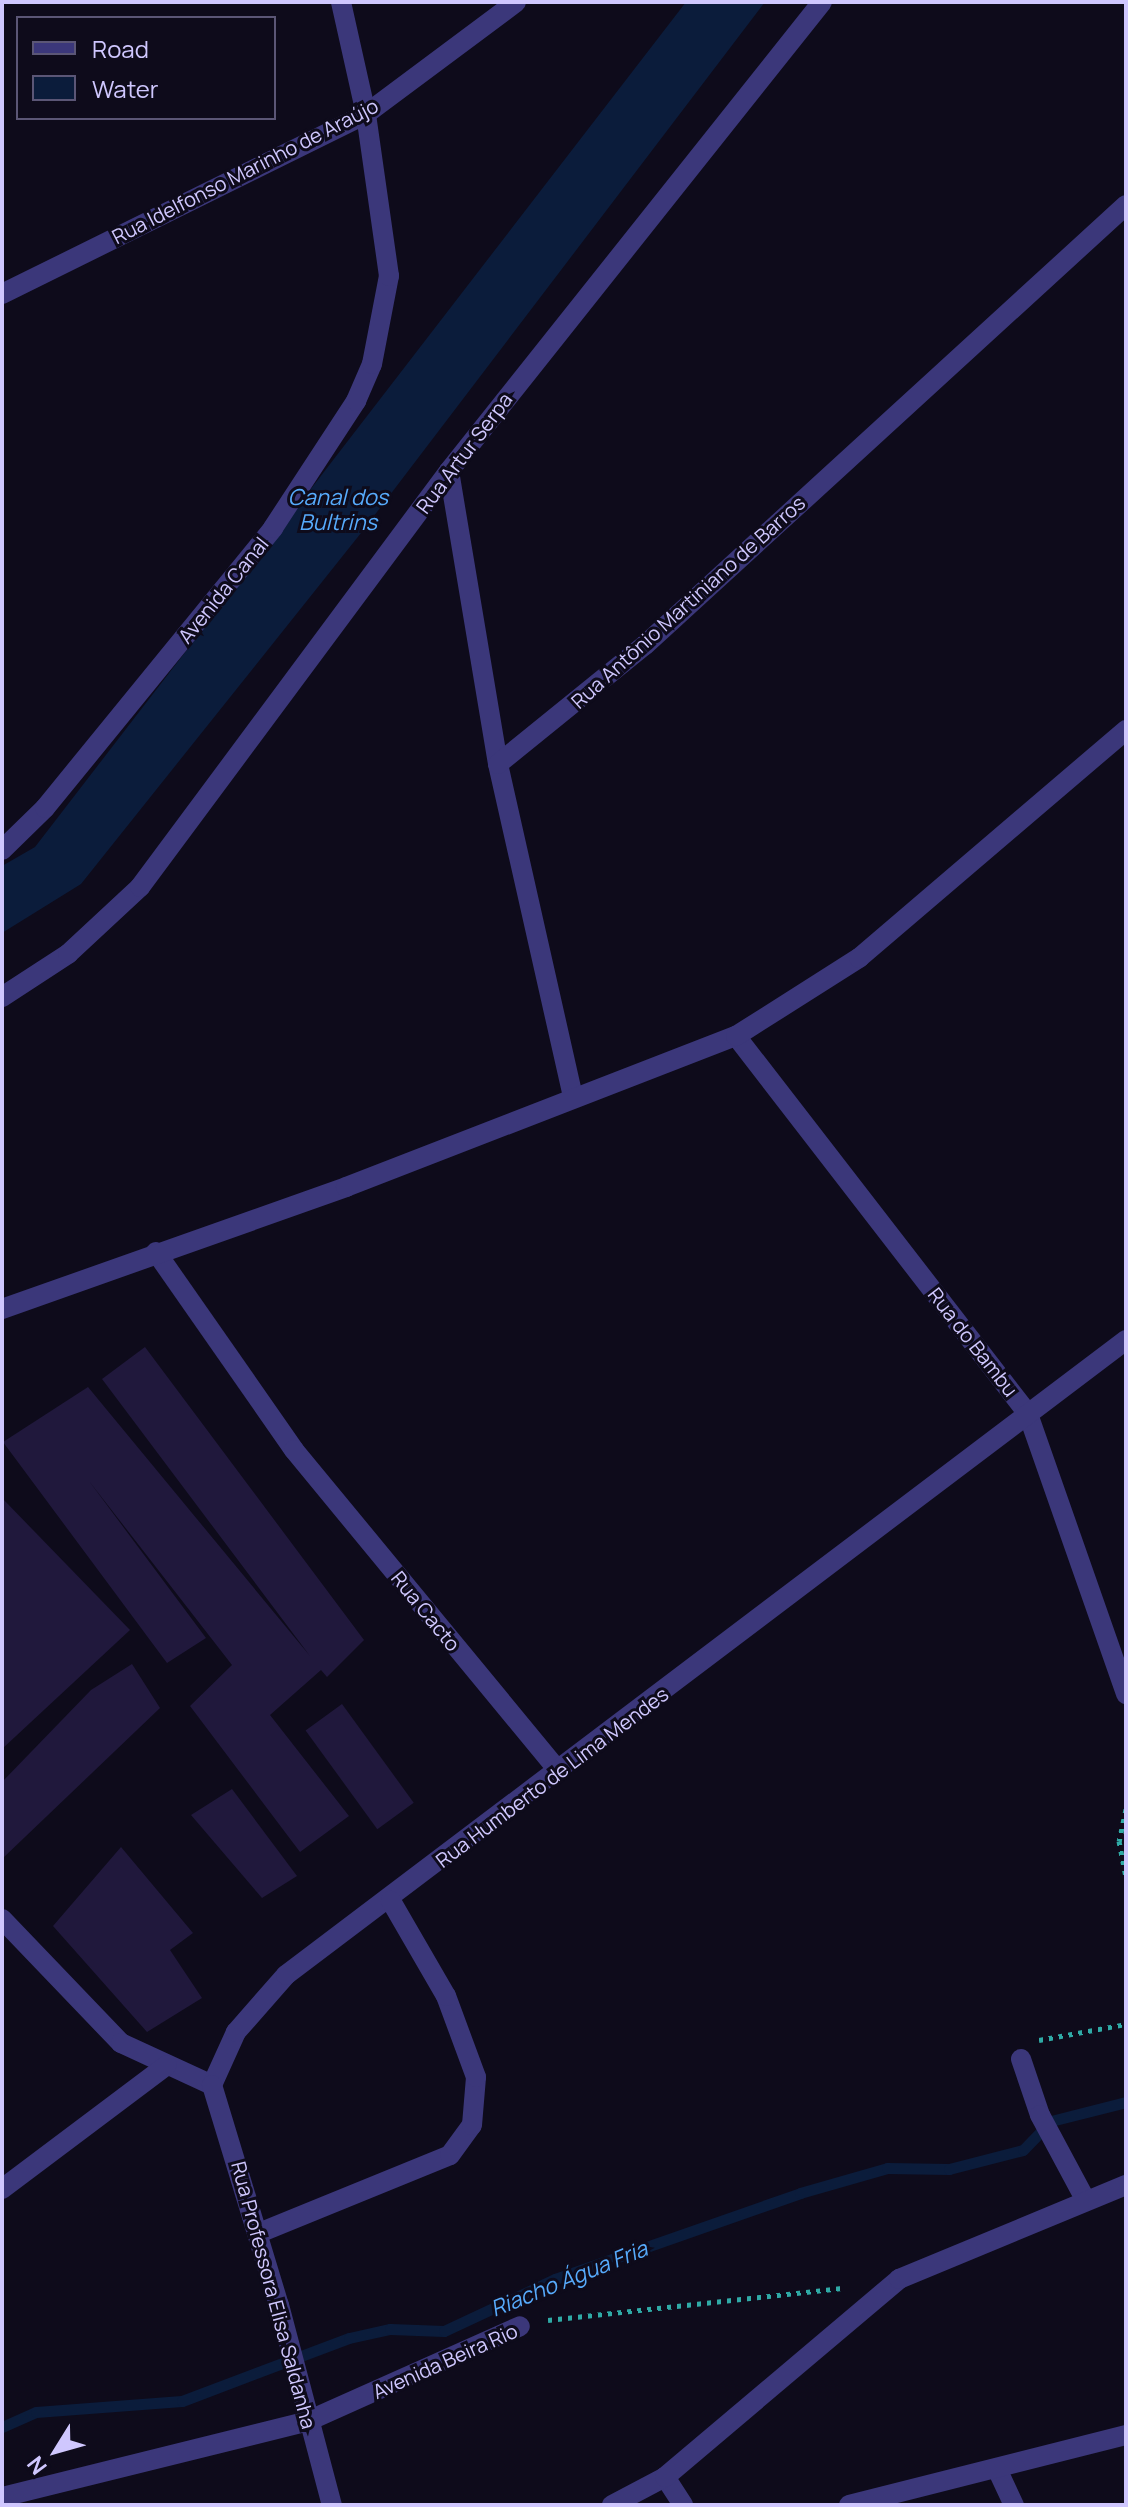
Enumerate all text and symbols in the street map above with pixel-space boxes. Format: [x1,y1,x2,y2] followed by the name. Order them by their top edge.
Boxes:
[16,16,276,120] legend
[92,32,149,65] text: Road
[92,72,159,105] text: Water
[108,93,382,249] street label: Rua Idelfonso Marinho de Araújo
[411,388,517,518] street label: Rua Artur Serpa
[288,484,388,536] water label: Canal dos Bultrins
[566,491,810,713] street label: Rua Antônio Martiniano de Barros
[173,532,273,648] street label: Avenida Canal
[923,1283,1023,1401] street label: Rua do Bambu
[387,1566,465,1656] street label: Rua Cacto
[431,1682,673,1872] street label: Rua Humberto de Lima Mendes
[227,2159,321,2431] street label: Rua Professora Elisa Saldanha
[487,2235,651,2323] water label: Riacho Água Fria
[369,2318,521,2404] street label: Avenida Beira Rio
[16,2411,96,2491] north arrow
[20,2450,54,2481] text: N

